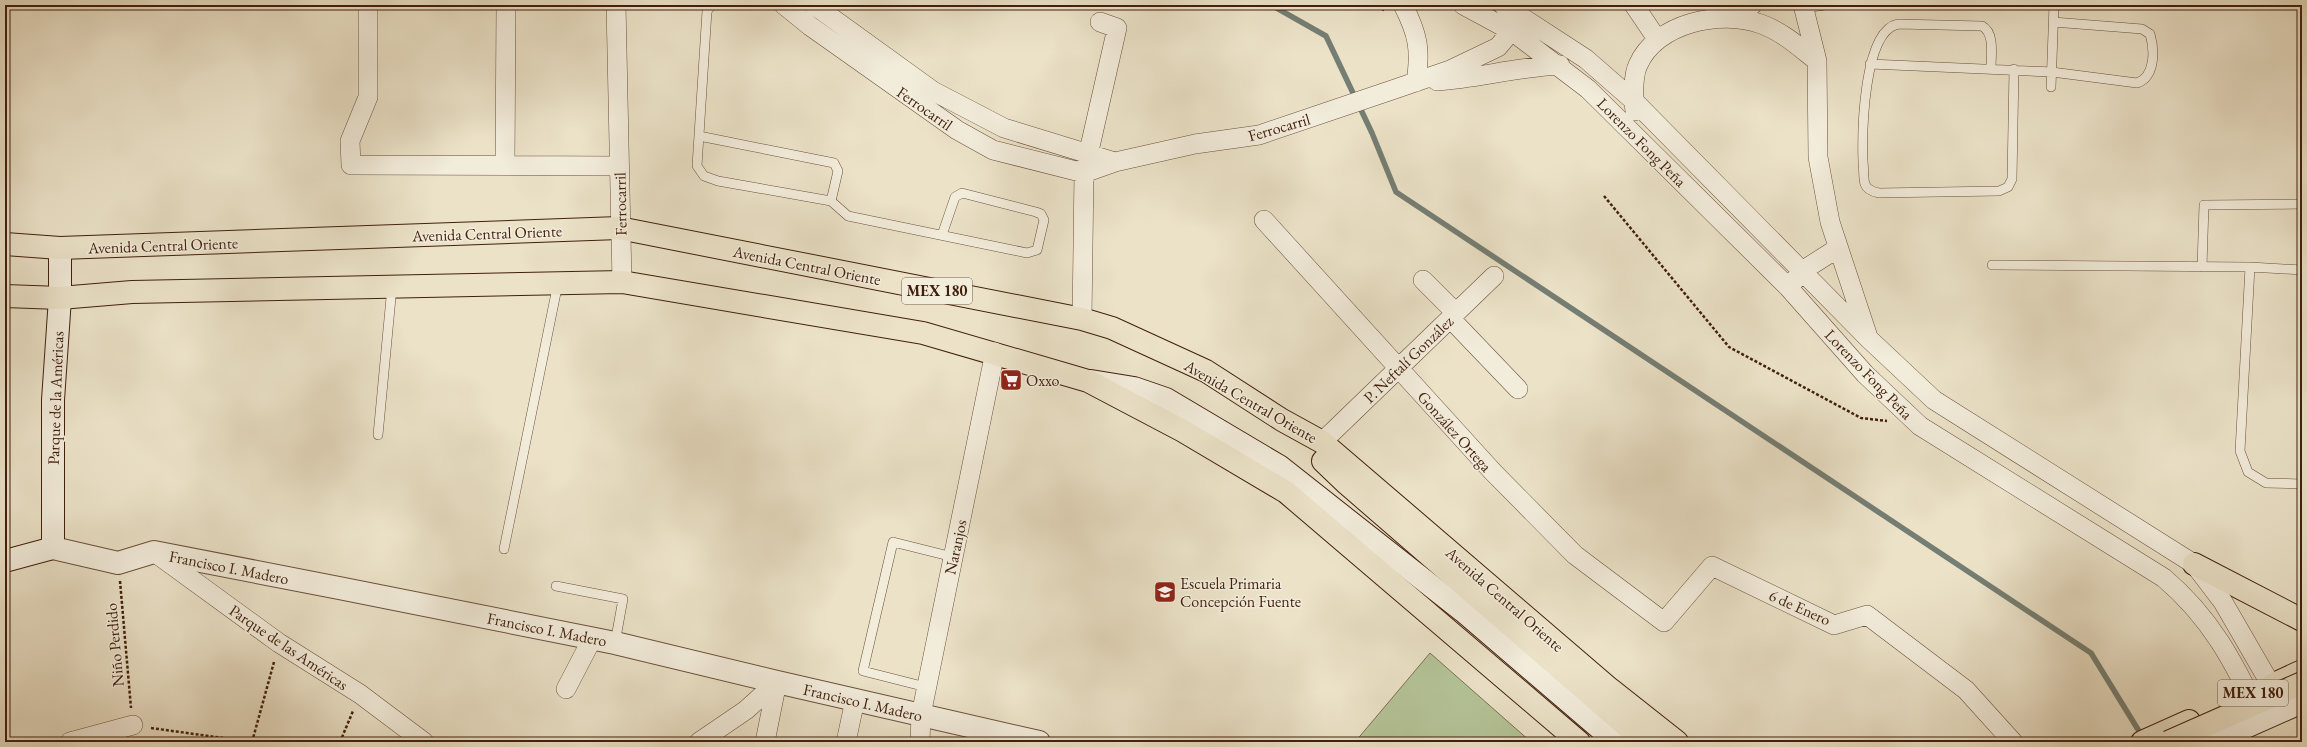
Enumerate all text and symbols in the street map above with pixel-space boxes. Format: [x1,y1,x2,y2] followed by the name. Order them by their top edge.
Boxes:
[893,82,957,135] street label: Ferrocarril
[1593,93,1691,192] street label: Lorenzo Fong Peña
[1246,109,1313,146] street label: Ferrocarril
[609,172,632,236] street label: Ferrocarril
[411,220,562,247] street label: Avenida Central Oriente
[87,232,238,259] street label: Avenida Central Oriente
[730,241,883,290] street label: Avenida Central Oriente
[902,278,972,304] road number: MEX 180
[1359,311,1458,408] street label: P. Neftalí González
[1820,325,1918,424] street label: Lorenzo Fong Peña
[43,331,68,465] street label: Parque de la Américas
[1180,354,1321,448] street label: Avenida Central Oriente
[998,367,1024,393] supermarket icon: Oxxo
[1026,370,1060,391] place label: Oxxo
[1413,386,1497,477] street label: González Ortega
[939,518,972,577] street label: Naranjos
[1440,542,1568,657] street label: Avenida Central Oriente
[167,546,291,589] street label: Francisco I. Madero
[1180,573,1301,612] place label: Escuela Primaria Concepción Fuente
[1152,579,1178,605] school or university icon: Escuela Primaria Concepción Fuente
[1766,585,1834,630] street label: 6 de Enero
[225,600,352,695] street label: Parque de las Américas
[100,602,129,688] street label: Niño Perdido
[485,608,609,651] street label: Francisco I. Madero
[801,679,925,726] street label: Francisco I. Madero
[2218,680,2288,706] road number: MEX 180

